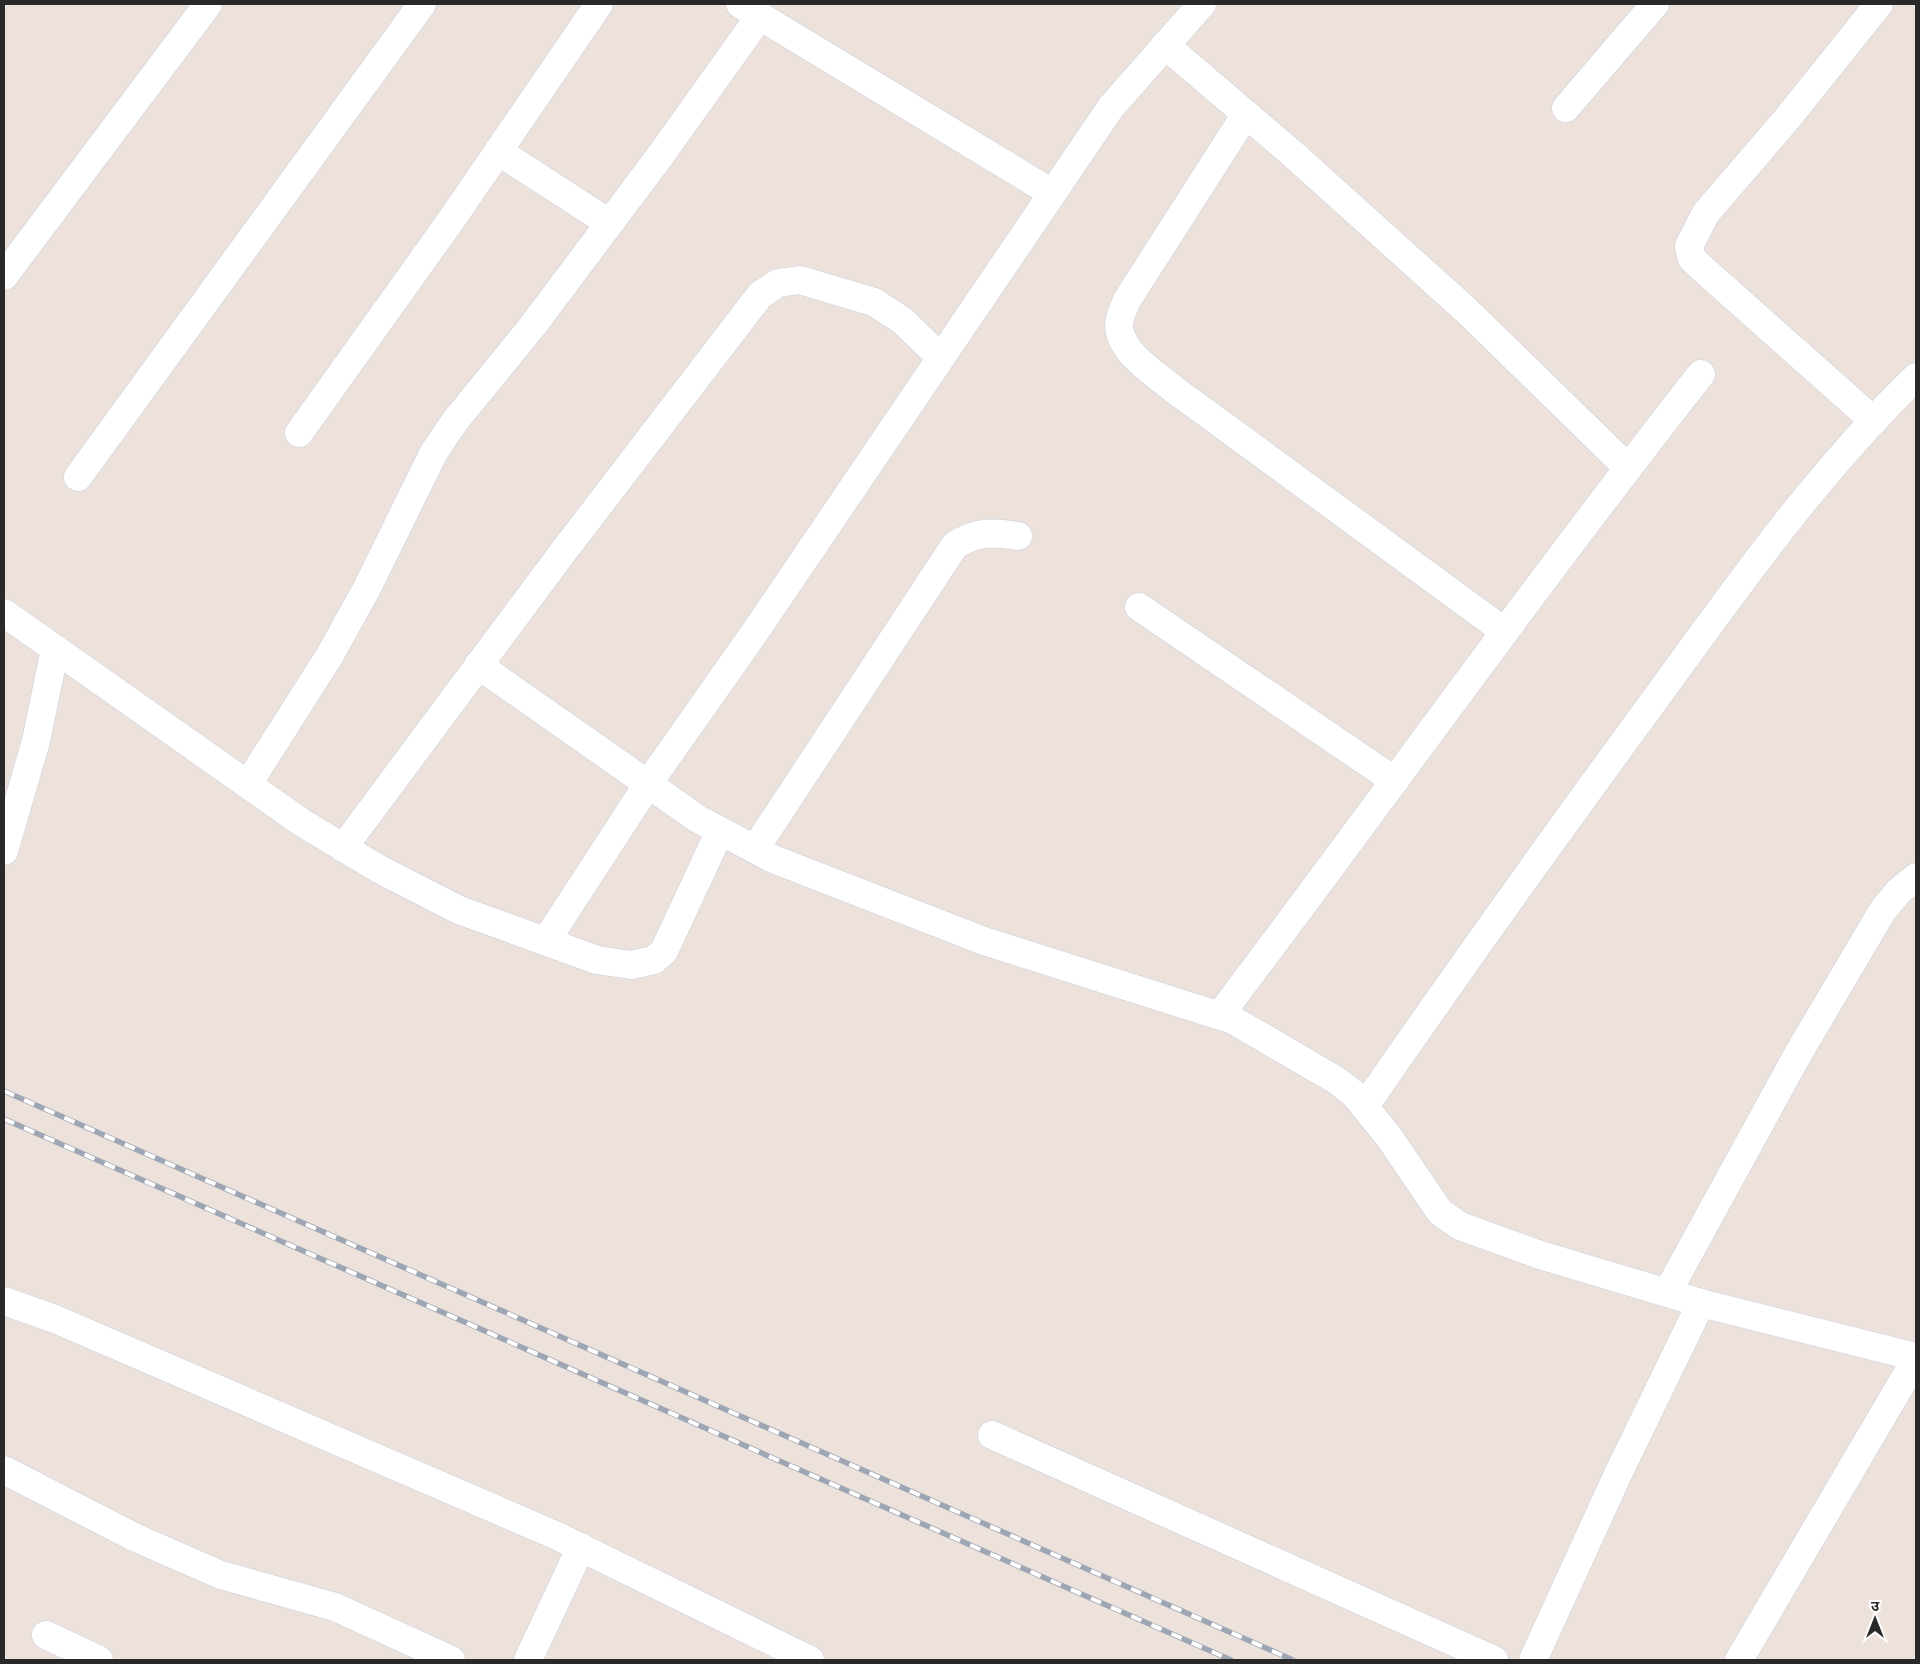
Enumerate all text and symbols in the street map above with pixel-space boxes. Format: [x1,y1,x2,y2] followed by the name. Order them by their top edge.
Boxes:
[1850,1594,1900,1644] north arrow
[1871,1598,1880,1615] text: उ

